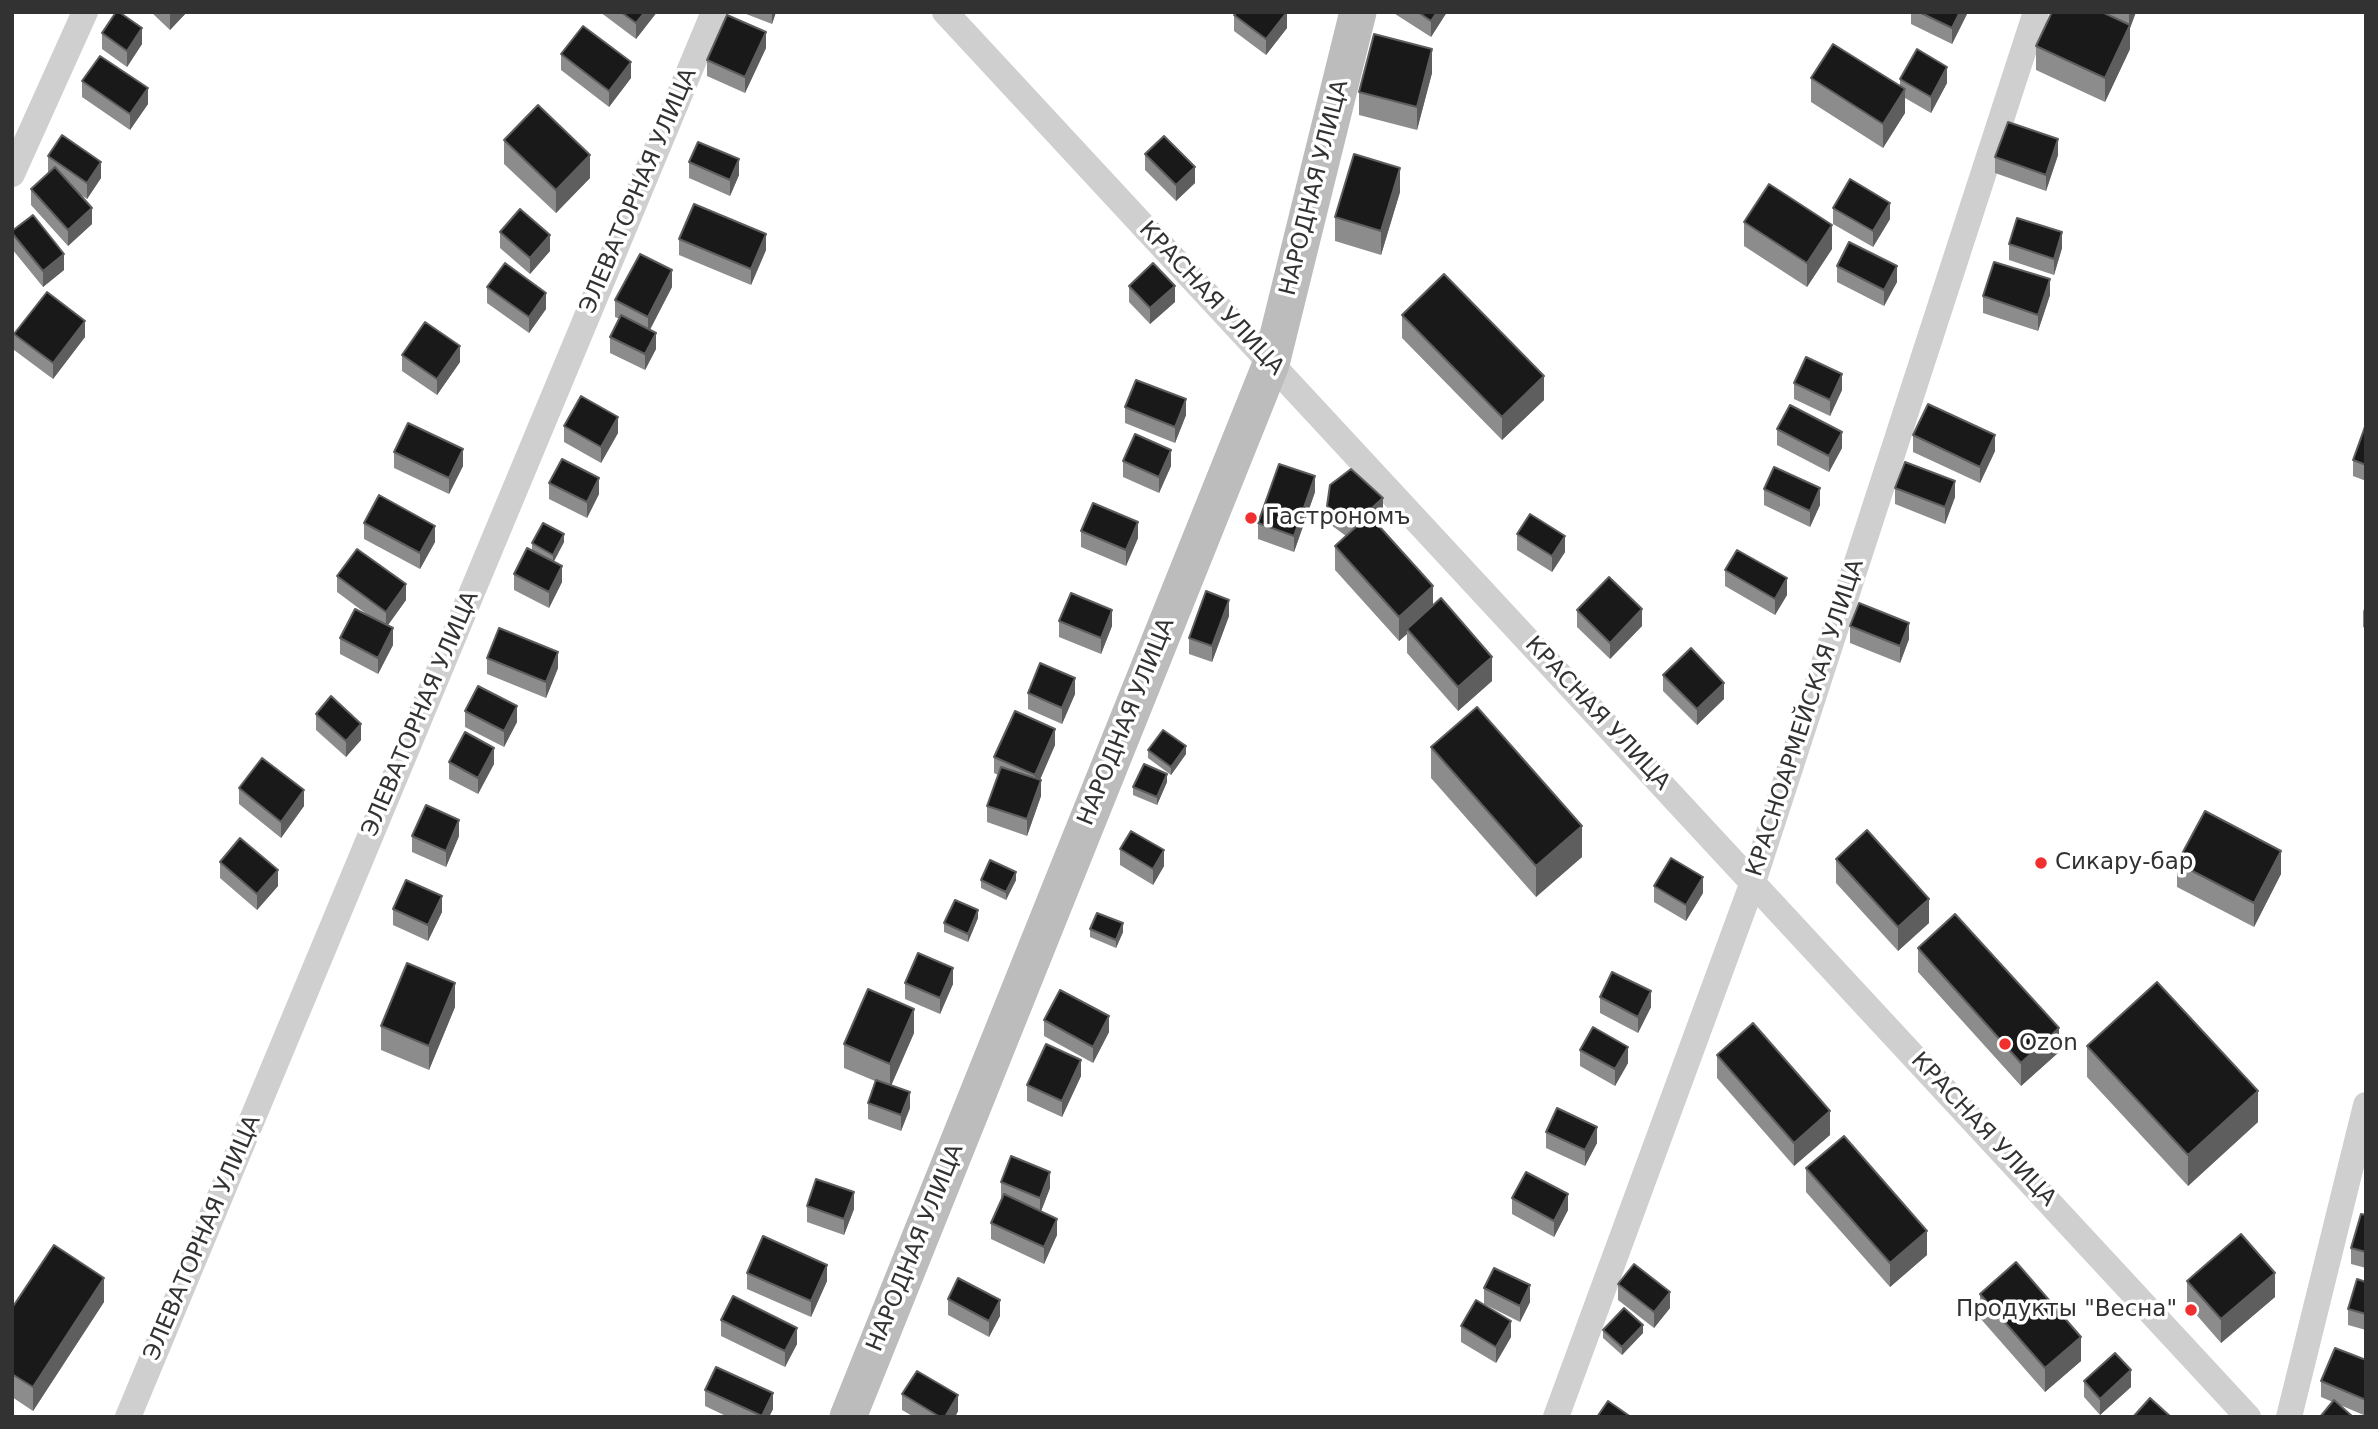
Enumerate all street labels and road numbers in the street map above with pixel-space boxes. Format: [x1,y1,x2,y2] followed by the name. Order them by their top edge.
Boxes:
[575,64,703,318] street label: ЭЛЕВАТОРНАЯ УЛИЦА
[1275,77,1355,299] street label: НАРОДНАЯ УЛИЦА
[1133,216,1289,382] street label: КРАСНАЯ УЛИЦА
[1742,556,1870,880] street label: КРАСНОАРМЕЙСКАЯ УЛИЦА
[357,587,485,841] street label: ЭЛЕВАТОРНАЯ УЛИЦА
[1073,614,1181,830] street label: НАРОДНАЯ УЛИЦА
[1519,631,1675,797] street label: КРАСНАЯ УЛИЦА
[1905,1047,2061,1213] street label: КРАСНАЯ УЛИЦА
[139,1111,267,1365] street label: ЭЛЕВАТОРНАЯ УЛИЦА
[862,1140,970,1356] street label: НАРОДНАЯ УЛИЦА

